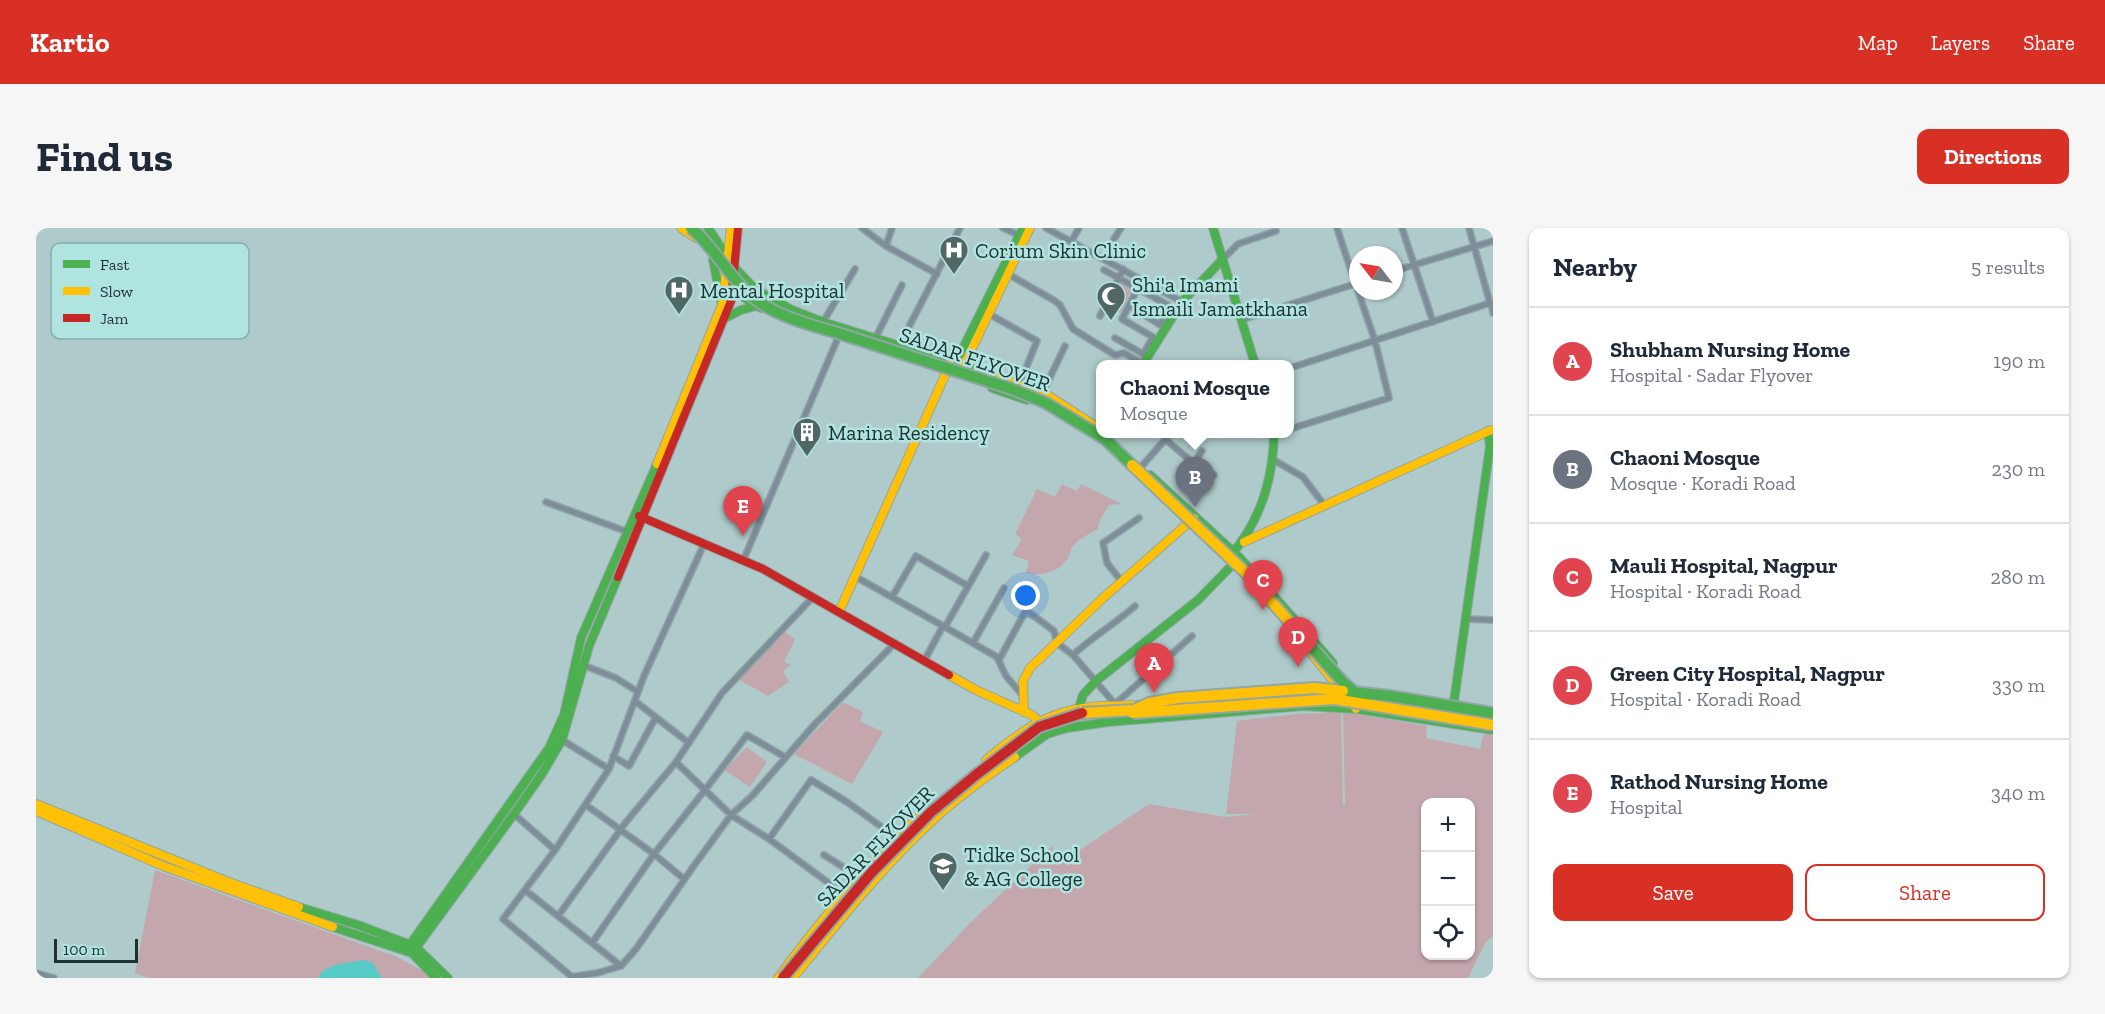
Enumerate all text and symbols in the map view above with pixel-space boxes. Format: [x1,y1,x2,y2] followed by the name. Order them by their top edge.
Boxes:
[30,26,110,59] text: Kartio
[1858,30,1898,55] text: Map
[1931,30,1990,55] text: Layers
[2023,30,2075,55] text: Share
[1917,129,2069,184] button: Directions
[36,131,173,182] text: Find us
[938,234,970,276] hospital icon: Corium Skin Clinic
[975,238,1146,263] place label: Corium Skin Clinic
[51,243,249,339] legend
[1349,246,1403,300] north arrow
[1553,251,1637,283] text: Nearby
[100,255,129,274] text: Fast
[1971,255,2045,279] text: 5 results
[1132,272,1308,321] place label: Shi'a Imami Ismaili Jamatkhana
[663,274,695,316] hospital icon: Mental Hospital
[700,278,845,303] place label: Mental Hospital
[1095,280,1127,322] mosque icon: Shi'a Imami Ismaili Jamatkhana
[100,282,134,301] text: Slow
[100,309,129,328] text: Jam
[896,321,1054,397] street label: SADAR FLYOVER
[1610,336,1850,363] text: Shubham Nursing Home
[1566,349,1579,373] text: A
[1993,349,2045,373] text: 190 m
[1096,360,1294,438] popup
[1610,363,1813,387] text: Hospital · Sadar Flyover
[1120,374,1270,401] text: Chaoni Mosque
[1120,401,1188,425] text: Mosque
[791,416,823,458] building icon: Marina Residency
[828,420,990,445] place label: Marina Residency
[1610,444,1760,471] text: Chaoni Mosque
[1566,457,1579,481] text: B
[1992,457,2045,481] text: 230 m
[1176,458,1214,507] pin: B
[1610,471,1796,495] text: Mosque · Koradi Road
[724,486,762,536] pin: E
[1610,552,1838,579] text: Mauli Hospital, Nagpur
[1244,560,1282,610] pin: C
[1566,565,1579,589] text: C
[1991,565,2045,589] text: 280 m
[1610,579,1801,603] text: Hospital · Koradi Road
[1011,581,1040,610] your location
[1278,618,1318,667] pin: D
[1134,644,1174,693] pin: A
[1610,660,1885,687] text: Green City Hospital, Nagpur
[1566,673,1579,697] text: D
[1992,673,2045,697] text: 330 m
[1610,687,1801,711] text: Hospital · Koradi Road
[1610,768,1828,795] text: Rathod Nursing Home
[811,781,939,911] street label: SADAR FLYOVER
[1567,781,1578,805] text: E
[1991,781,2045,805] text: 340 m
[1610,795,1683,819] text: Hospital
[1421,798,1475,960] map controls
[1421,798,1475,852] button: +
[964,842,1083,891] place label: Tidke School & AG College
[927,850,959,892] school or university icon: Tidke School & AG College
[1421,852,1475,906] button: −
[1553,864,1793,921] button: Save
[1805,864,2045,921] button: Share
[1421,906,1475,960] button: locate
[54,936,138,964] scale bar
[63,940,105,959] text: 100 m

